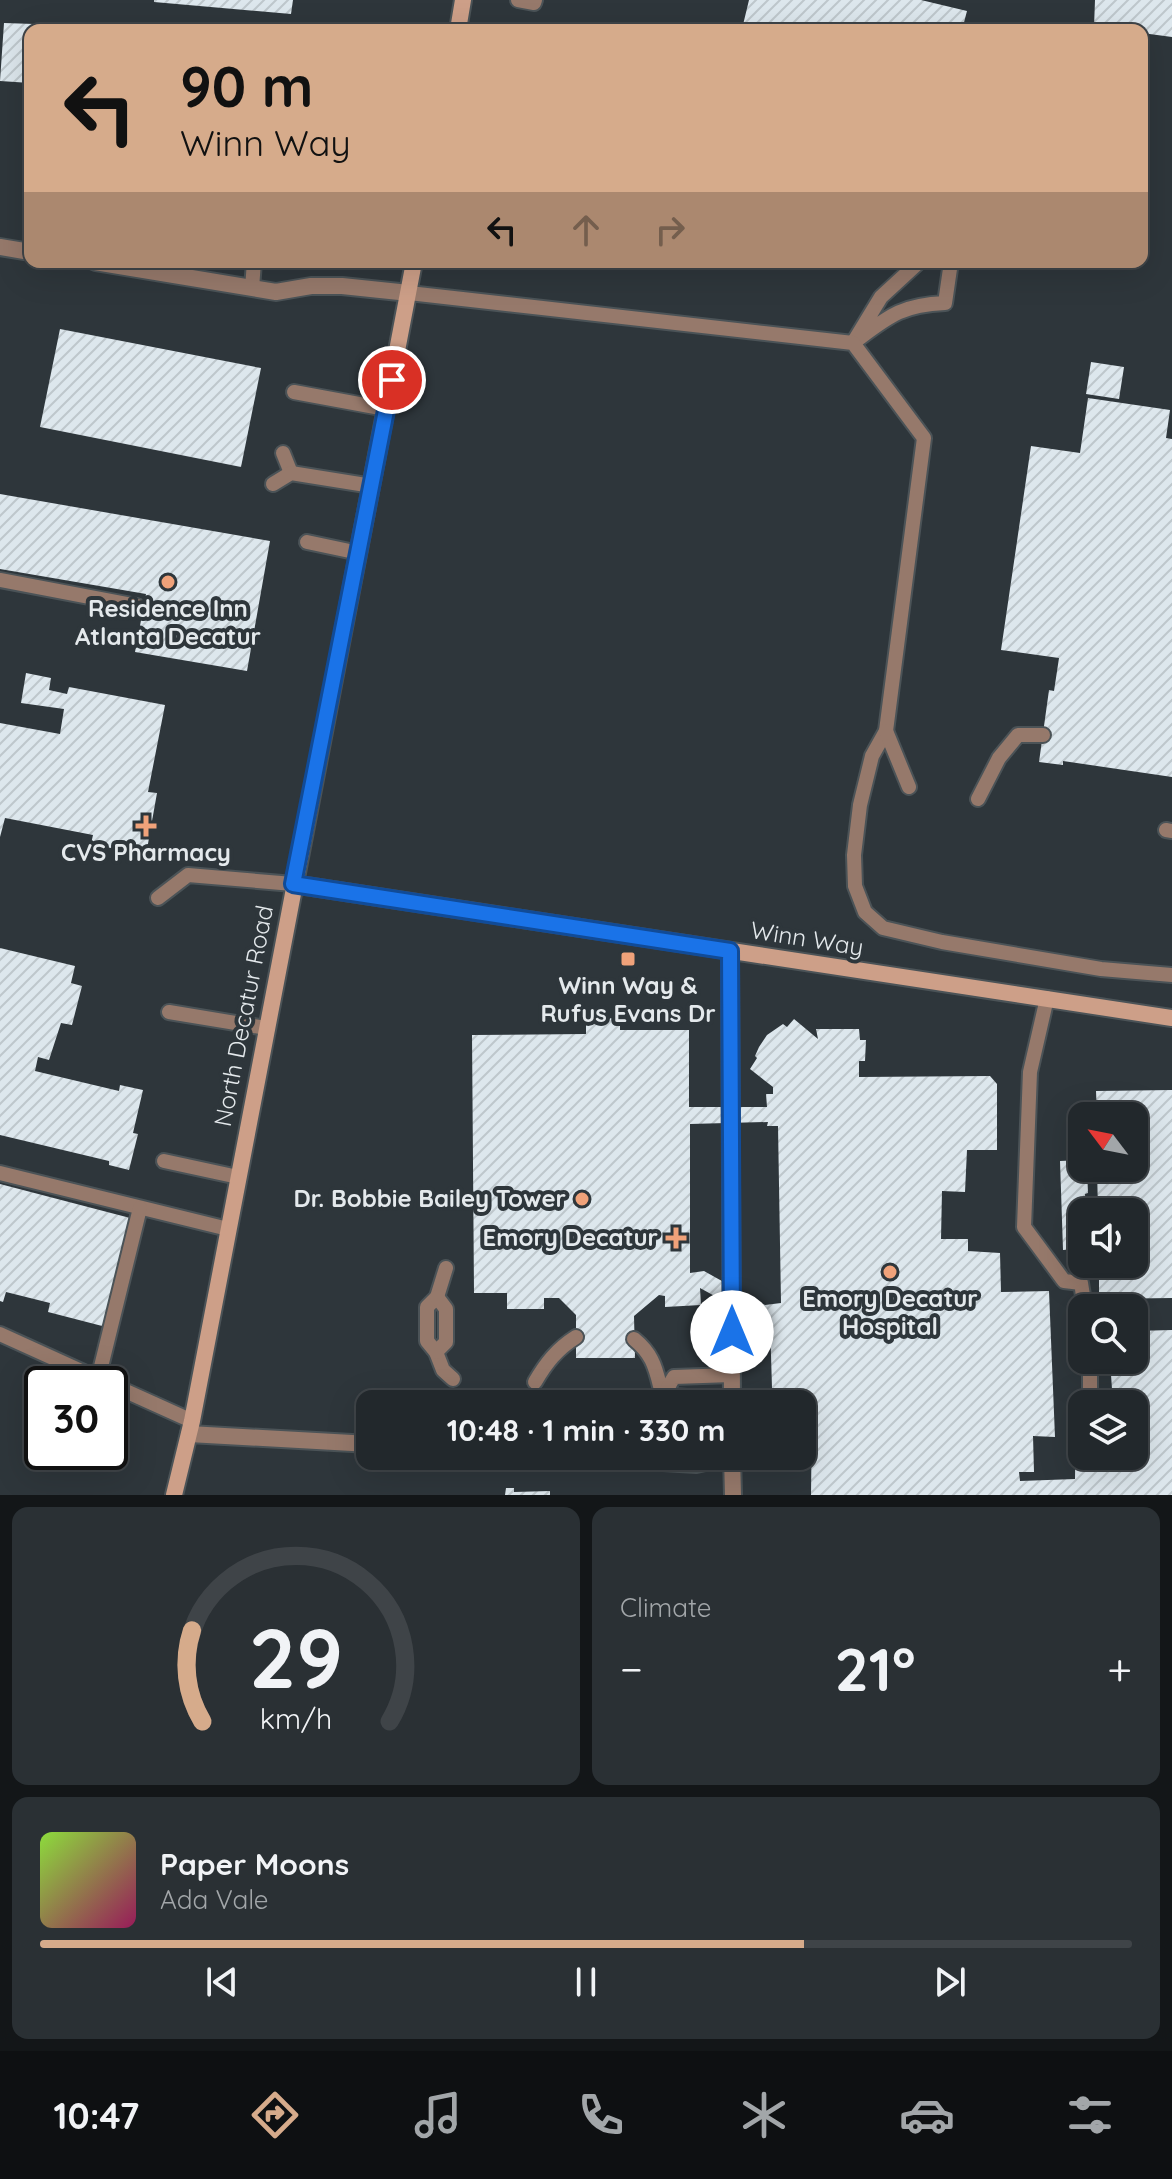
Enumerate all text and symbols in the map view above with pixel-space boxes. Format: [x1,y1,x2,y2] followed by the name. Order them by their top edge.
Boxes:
[180,51,314,121] text: 90 m
[48,56,152,160] icon: left
[180,120,351,165] text: Winn Way
[480,208,524,252] icon: left
[564,208,608,252] icon: ahead
[648,208,692,252] icon: right
[358,346,426,414] pin
[370,358,414,402] icon: arrive
[159,573,177,591] marker: Residence Inn Atlanta Decatur
[75,593,261,651] place label: Residence Inn Atlanta Decatur
[137,817,155,835] marker: CVS Pharmacy
[61,837,231,867] place label: CVS Pharmacy
[207,903,279,1129] street label: North Decatur Road
[749,914,866,962] street label: Winn Way
[619,950,637,968] marker: Winn Way & Rufus Evans Dr
[540,970,716,1028] place label: Winn Way & Rufus Evans Dr
[1068,1102,1148,1182] north arrow
[1068,1102,1148,1470] map controls
[294,1183,566,1213] place label: Dr. Bobbie Bailey Tower
[573,1190,591,1208] marker: Dr. Bobbie Bailey Tower
[1068,1198,1148,1278] button: sound
[483,1222,658,1252] place label: Emory Decatur
[665,1227,687,1249] marker: Emory Decatur
[881,1263,899,1281] marker: Emory Decatur Hospital
[802,1283,978,1341] place label: Emory Decatur Hospital
[690,1290,774,1374] position arrow
[1068,1294,1148,1374] button: search
[24,1366,128,1470] speed limit sign: 30
[1068,1390,1148,1470] button: layers
[447,1411,725,1449] text: 10:48 · 1 min · 330 m
[620,1591,711,1624] text: Climate
[249,1605,343,1709] text: 29
[835,1631,916,1706] text: 21°
[620,1641,643,1696] text: −
[1107,1641,1132,1696] text: +
[260,1700,332,1736] text: km/h
[160,1845,349,1883] text: Paper Moons
[160,1883,269,1916] text: Ada Vale
[200,1960,244,2004] icon: previous
[564,1960,608,2004] icon: pause
[928,1960,972,2004] icon: next
[247,2087,303,2143] icon: directions
[410,2087,466,2143] icon: music
[573,2087,629,2143] icon: phone
[736,2087,792,2143] icon: climate
[899,2087,955,2143] icon: car
[1062,2087,1118,2143] icon: filters
[54,2093,139,2138] text: 10:47

